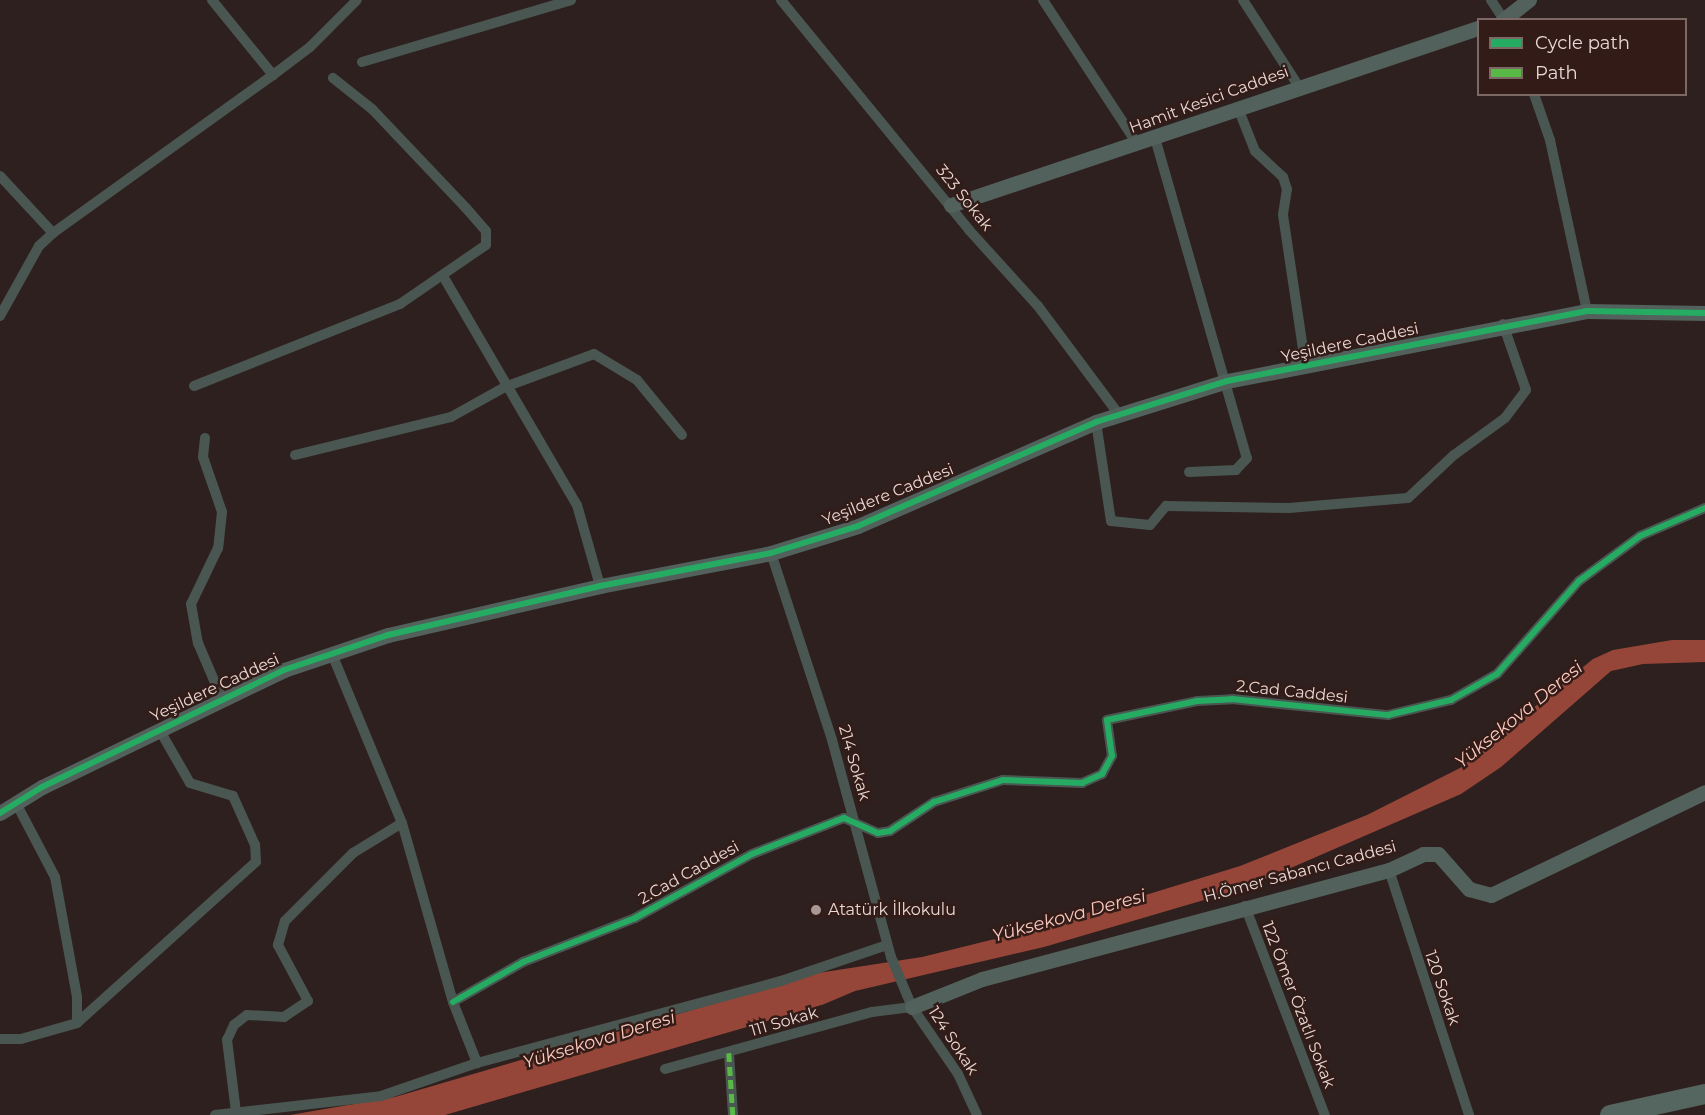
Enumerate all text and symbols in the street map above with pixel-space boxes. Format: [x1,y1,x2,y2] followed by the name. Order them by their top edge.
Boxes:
[1477,18,1687,96] legend
[1535,32,1630,54] text: Cycle path
[1127,62,1291,138] street label: Hamit Kesici Caddesi
[1535,62,1578,84] text: Path
[932,161,996,235] street label: 323 Sokak
[1280,319,1420,367] street label: Yeşildere Caddesi
[820,460,956,530] street label: Yeşildere Caddesi
[148,650,282,726] street label: Yeşildere Caddesi
[1451,657,1587,773] water label: Yüksekova Deresi
[1235,677,1349,707] street label: 2.Cad Caddesi
[834,723,874,803] street label: 214 Sokak
[635,837,743,909] street label: 2.Cad Caddesi
[1202,837,1398,907] street label: H.Ömer Sabancı Caddesi
[990,885,1148,947] water label: Yüksekova Deresi
[828,900,956,920] place label: Atatürk İlkokulu
[809,903,823,917] marker: Atatürk İlkokulu
[1257,919,1339,1091] street label: 122 Ömer Özatlı Sokak
[1420,948,1464,1028] street label: 120 Sokak
[748,1003,820,1041] street label: 111 Sokak
[924,1003,982,1079] street label: 124 Sokak
[520,1007,678,1073] water label: Yüksekova Deresi

